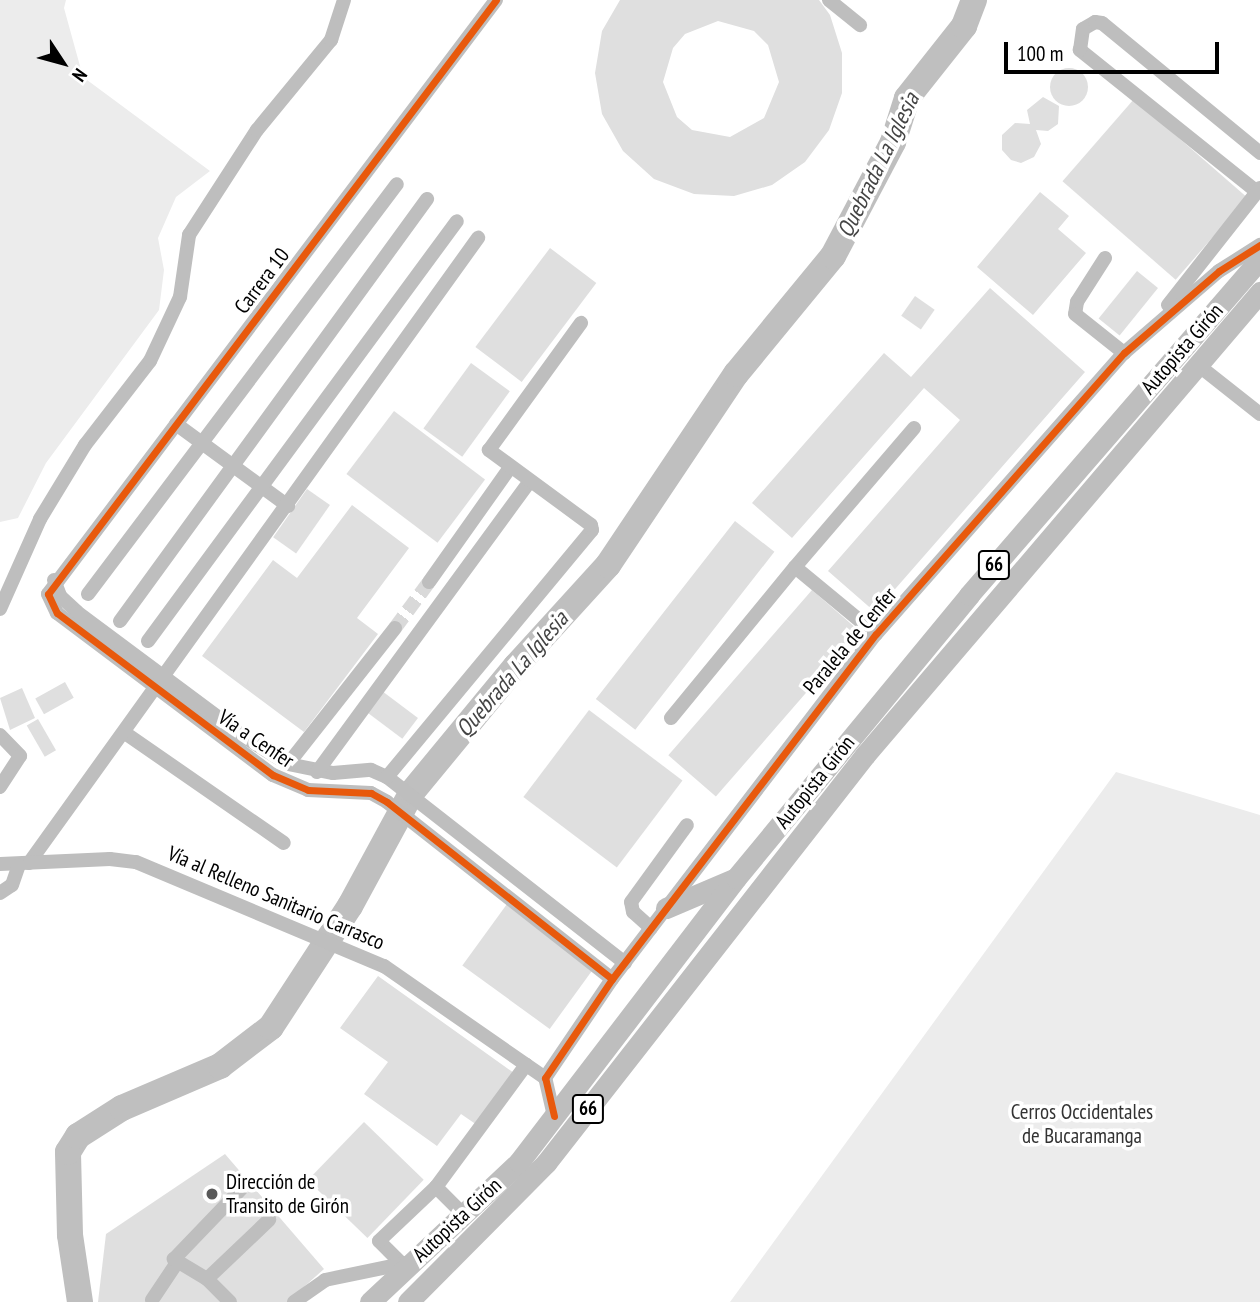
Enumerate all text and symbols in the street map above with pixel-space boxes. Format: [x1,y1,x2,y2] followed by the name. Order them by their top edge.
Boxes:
[28,28,98,98] north arrow
[1008,28,1223,72] scale bar
[1017,40,1063,67] text: 100 m
[67,64,93,87] text: N
[831,88,925,242] water label: Quebrada La Iglesia
[229,243,295,319] street label: Carrera 10
[1136,298,1228,400] street label: Autopista Girón
[976,550,1012,580] road number: 66
[798,583,902,699] street label: Paralela de Cenfer
[450,606,574,742] water label: Quebrada La Iglesia
[213,705,299,773] street label: Vía a Cenfer
[770,731,860,833] street label: Autopista Girón
[164,841,388,955] street label: Vía al Relleno Sanitario Carrasco
[570,1093,606,1124] road number: 66
[1011,1099,1153,1149] park label: Cerros Occidentales de Bucaramanga
[226,1169,349,1219] place label: Dirección de Transito de Girón
[407,1173,507,1267] street label: Autopista Girón
[204,1186,220,1202] marker: Dirección de Transito de Girón

